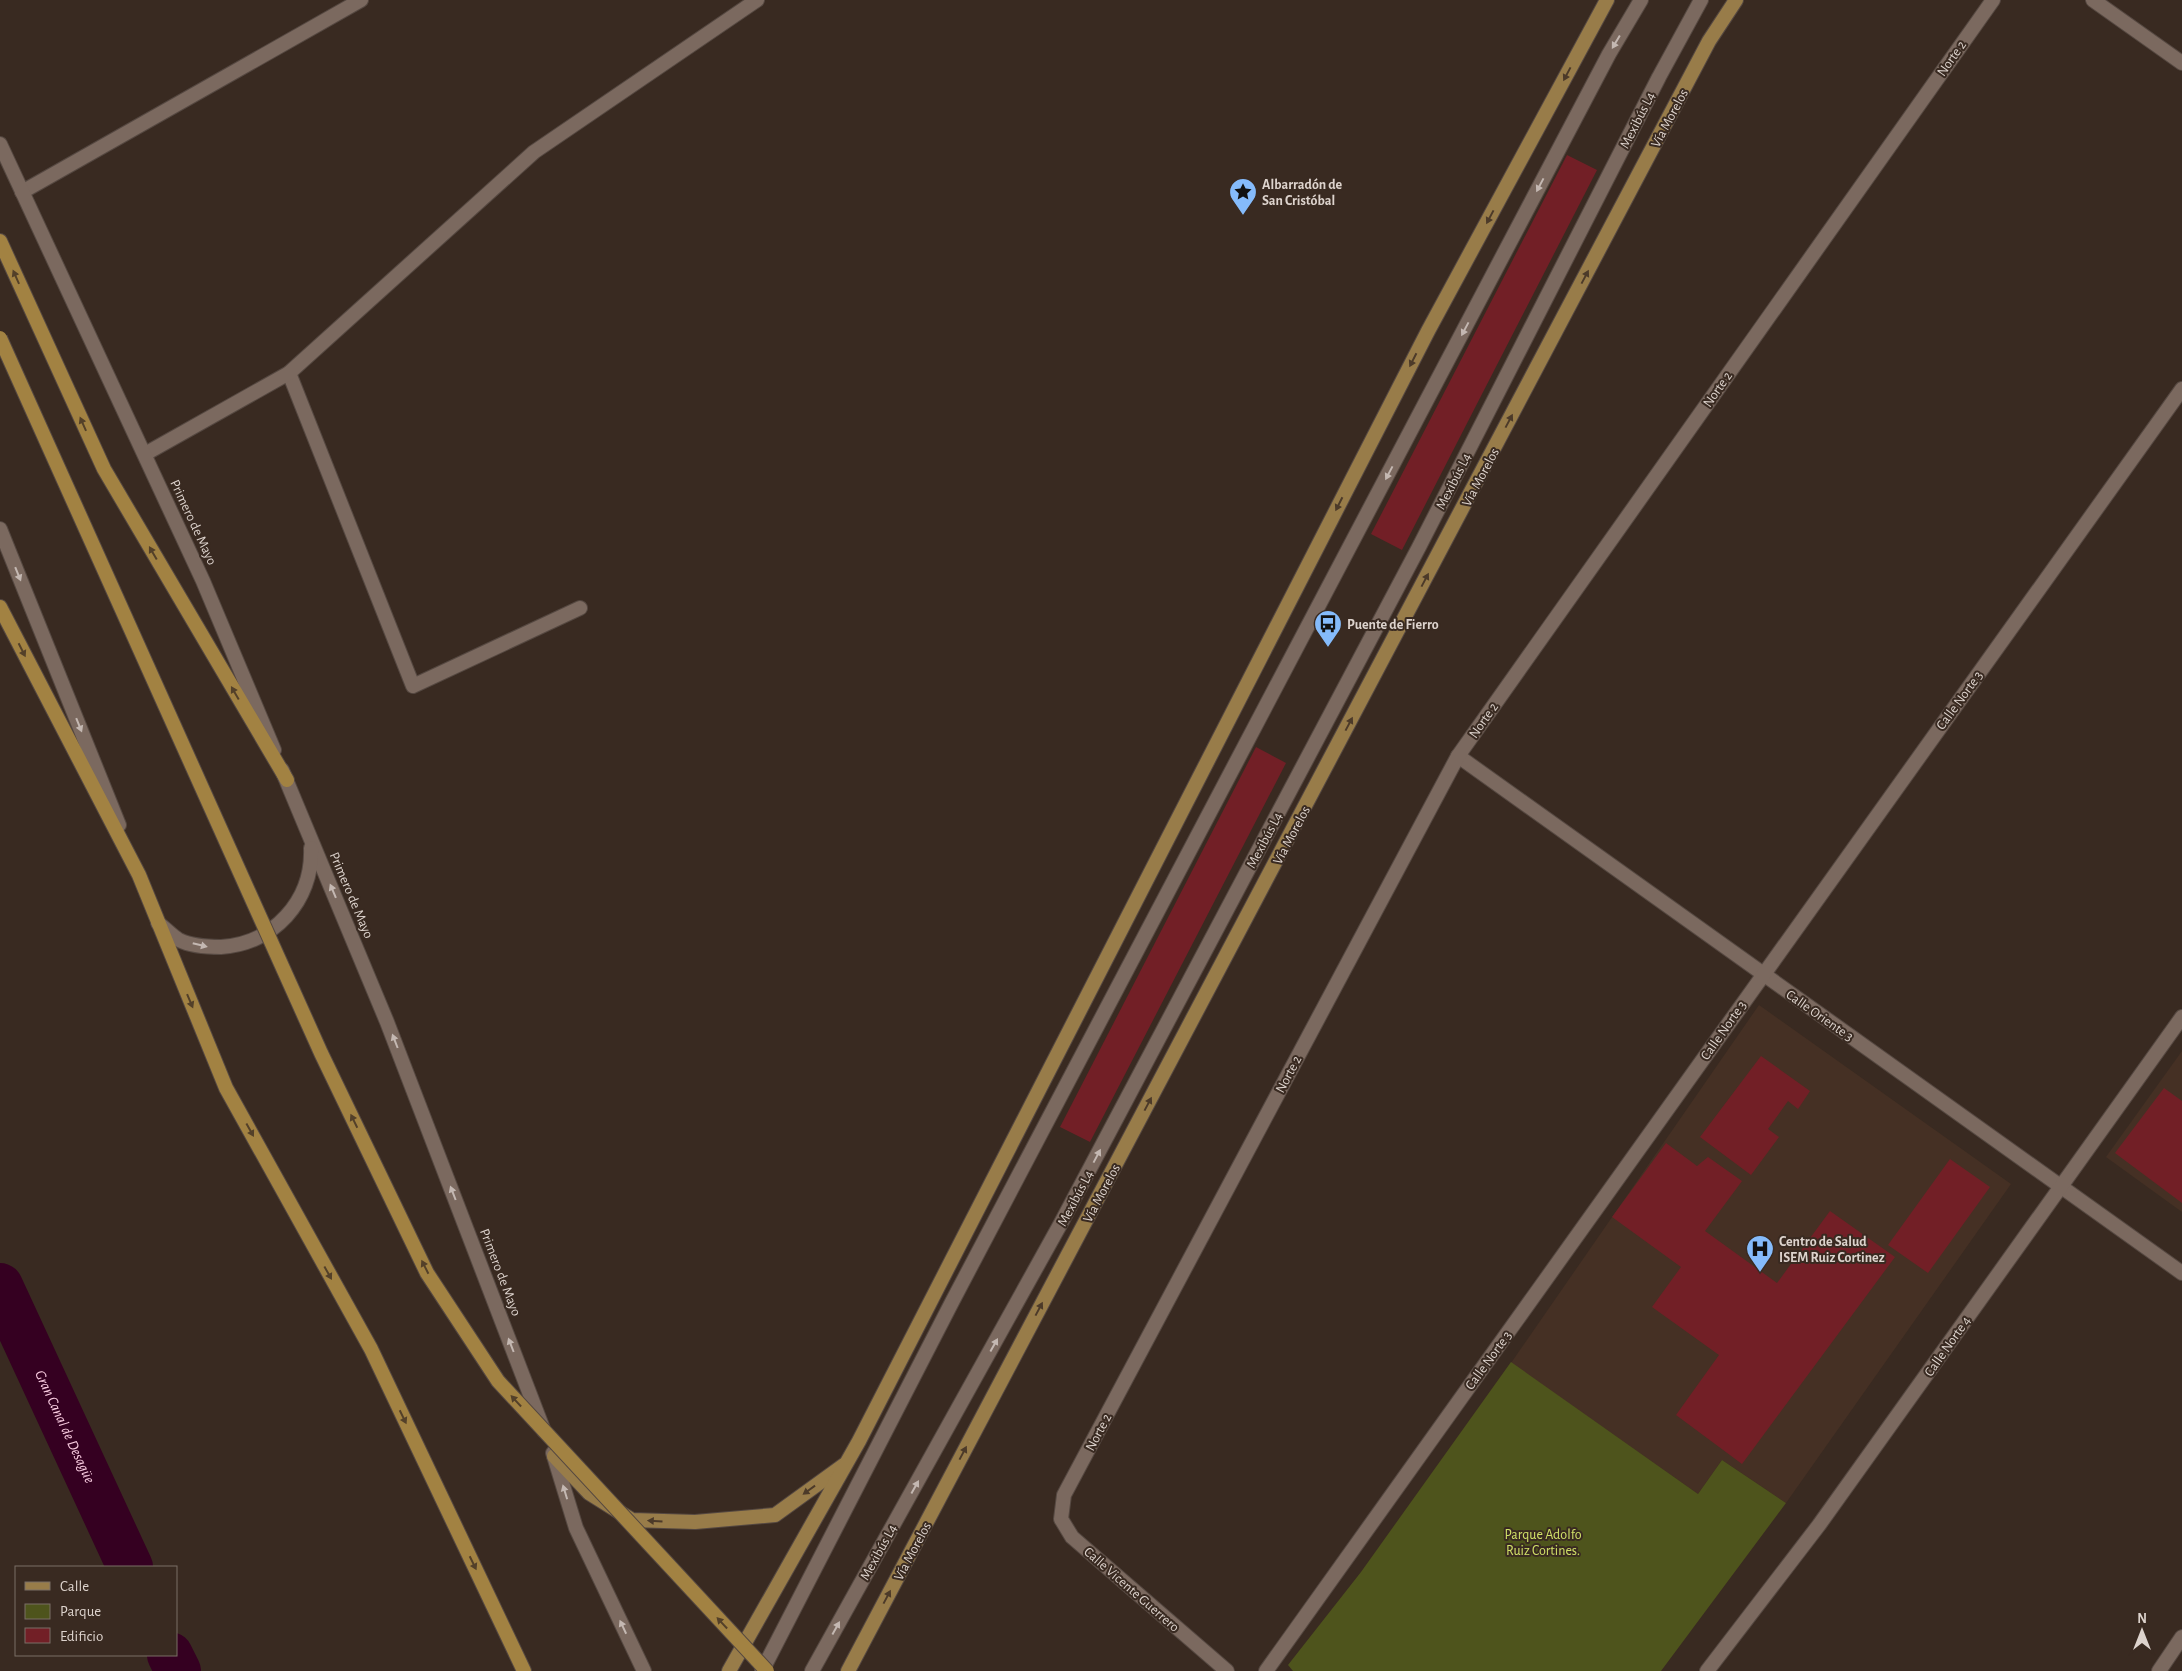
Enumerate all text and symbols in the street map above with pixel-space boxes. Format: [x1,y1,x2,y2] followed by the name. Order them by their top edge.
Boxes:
[1612,35,1621,48] one-way arrow
[1935,38,1969,79] street label: Norte 2
[1563,67,1572,80] one-way arrow
[1649,87,1691,150] street label: Vía Morelos
[1618,90,1658,151] street label: Mexibús L4
[1228,177,1258,216] place icon: Albarradón de San Cristóbal
[1262,178,1343,208] place label: Albarradón de San Cristóbal
[1536,178,1544,193] one-way arrow
[1486,209,1494,224] one-way arrow
[12,270,20,284] one-way arrow
[1581,270,1589,284] one-way arrow
[1460,322,1469,336] one-way arrow
[1409,353,1417,367] one-way arrow
[1701,369,1735,410] street label: Norte 2
[1505,414,1513,428] one-way arrow
[79,417,87,431] one-way arrow
[1460,446,1502,509] street label: Vía Morelos
[1434,451,1474,512] street label: Mexibús L4
[1385,466,1393,480] one-way arrow
[167,478,219,567] street label: Primero de Mayo
[1335,497,1343,512] one-way arrow
[149,545,157,560] one-way arrow
[14,567,22,582] one-way arrow
[1421,573,1429,587] one-way arrow
[1313,609,1343,648] bus stop icon: Puente de Fierro
[1347,618,1439,632] place label: Puente de Fierro
[18,643,26,657] one-way arrow
[1934,668,1986,733] street label: Calle Norte 3
[231,686,240,699] one-way arrow
[1467,700,1501,741] street label: Norte 2
[1345,717,1354,731] one-way arrow
[75,718,83,732] one-way arrow
[1271,804,1313,867] street label: Vía Morelos
[1244,810,1286,871] street label: Mexibús L4
[327,850,376,941] street label: Primero de Mayo
[328,884,336,898] one-way arrow
[193,941,208,949] one-way arrow
[1783,988,1856,1044] street label: Calle Oriente 3
[186,994,194,1009] one-way arrow
[1698,998,1749,1063] street label: Calle Norte 3
[391,1033,399,1048] one-way arrow
[1273,1054,1304,1095] street label: Norte 2
[1144,1097,1152,1111] one-way arrow
[350,1114,358,1128] one-way arrow
[246,1123,254,1138] one-way arrow
[1093,1149,1101,1163] one-way arrow
[1081,1162,1123,1225] street label: Vía Morelos
[1055,1168,1097,1229] street label: Mexibús L4
[449,1185,457,1200] one-way arrow
[477,1227,523,1318] street label: Primero de Mayo
[1745,1234,1775,1273] hospital icon: Centro de Salud ISEM Ruiz Cortinez
[1779,1235,1885,1265] place label: Centro de Salud ISEM Ruiz Cortinez
[421,1260,429,1274] one-way arrow
[324,1266,333,1279] one-way arrow
[1035,1302,1043,1317] one-way arrow
[1922,1314,1974,1379] street label: Calle Norte 4
[1463,1328,1515,1393] street label: Calle Norte 3
[507,1337,515,1352] one-way arrow
[990,1337,998,1352] one-way arrow
[32,1368,97,1486] water label: Gran Canal de Desagüe
[510,1396,522,1408] one-way arrow
[399,1410,407,1424] one-way arrow
[1083,1412,1114,1453] street label: Norte 2
[959,1446,967,1461] one-way arrow
[911,1479,919,1494] one-way arrow
[561,1484,569,1499] one-way arrow
[802,1485,816,1495] one-way arrow
[647,1516,663,1524] one-way arrow
[892,1520,934,1583] street label: Vía Morelos
[858,1522,900,1583] street label: Mexibús L4
[1504,1528,1582,1558] park label: Parque Adolfo Ruiz Cortines.
[1081,1545,1182,1635] street label: Calle Vicente Guerrero
[469,1556,477,1571] one-way arrow
[15,1566,178,1656] legend
[60,1579,89,1594] text: Calle
[883,1590,892,1604] one-way arrow
[60,1604,101,1619] text: Parque
[2117,1606,2167,1656] north arrow
[2137,1612,2147,1626] text: N
[716,1617,728,1629] one-way arrow
[619,1620,627,1634] one-way arrow
[831,1622,840,1635] one-way arrow
[60,1629,103,1644] text: Edificio

